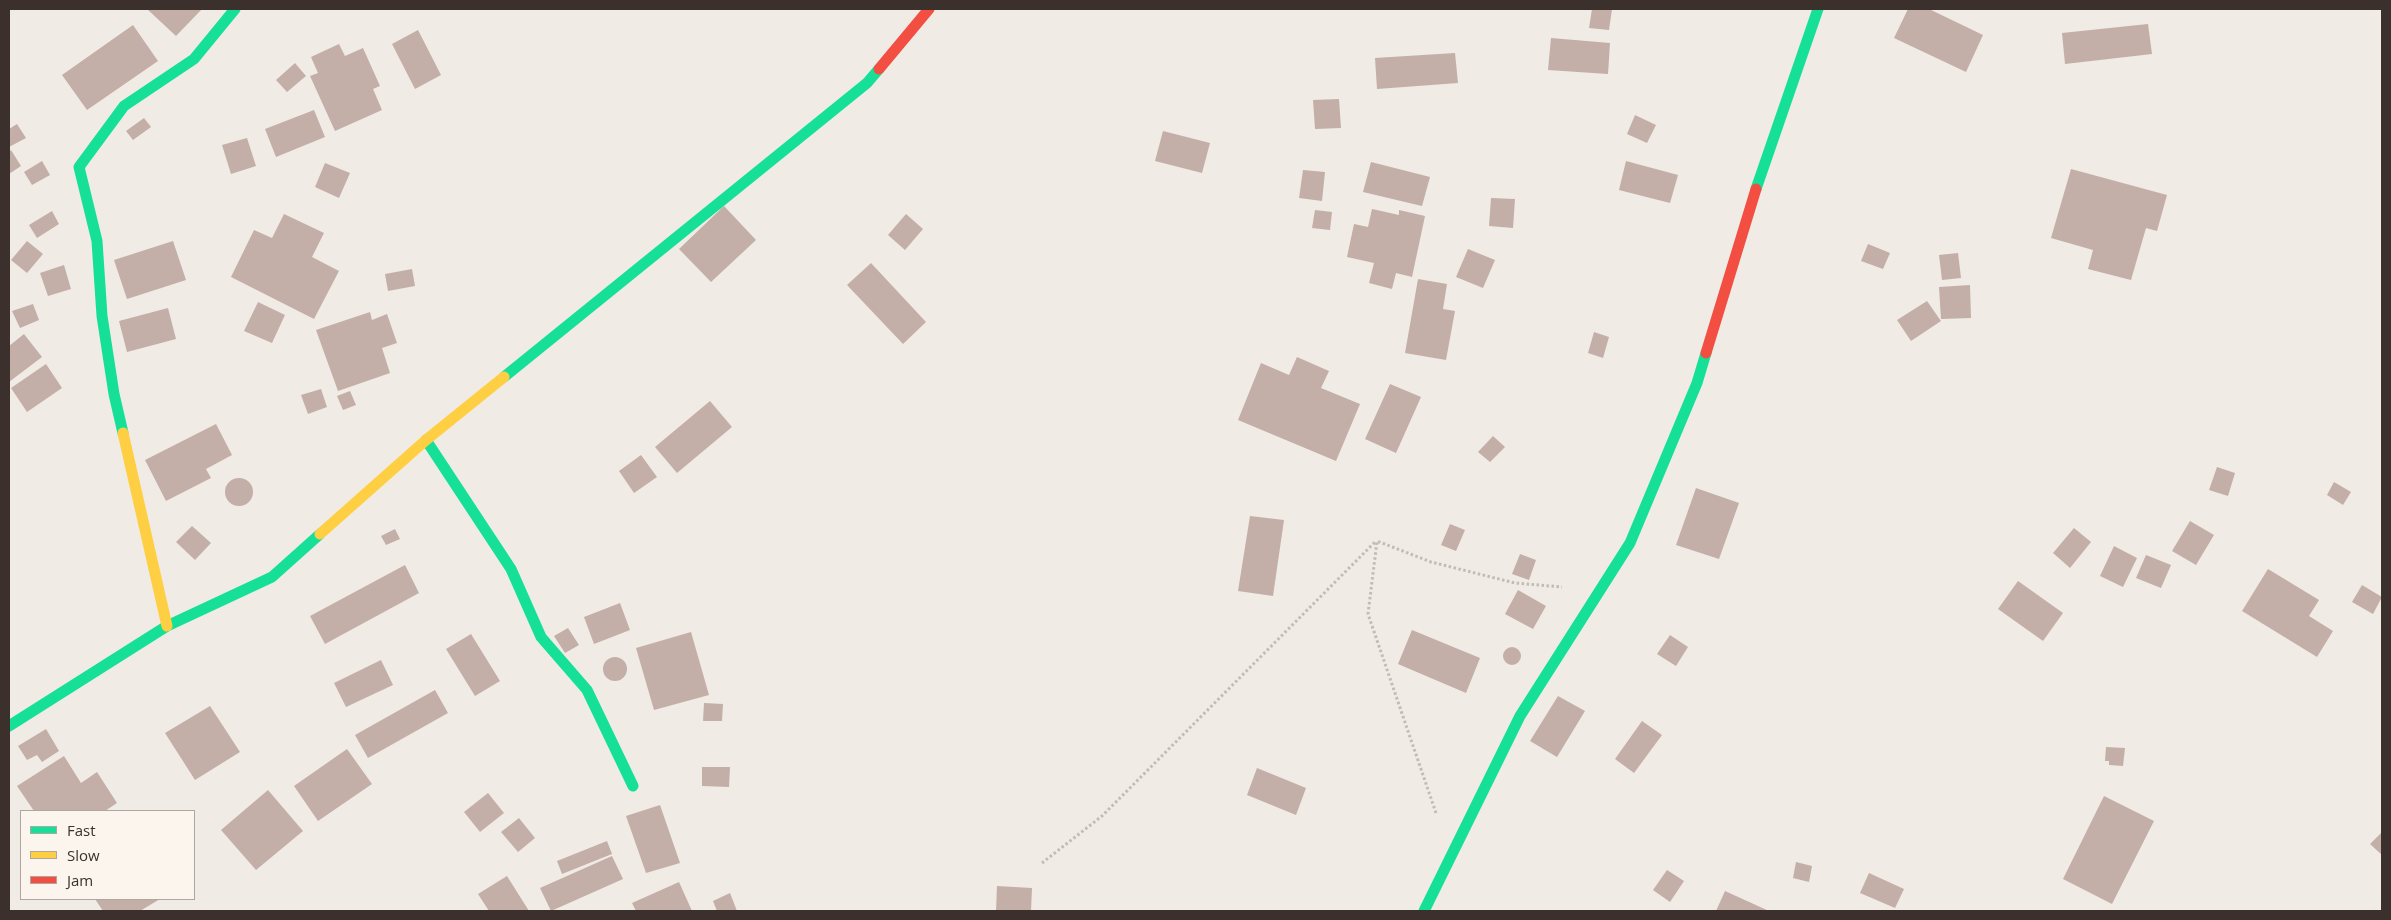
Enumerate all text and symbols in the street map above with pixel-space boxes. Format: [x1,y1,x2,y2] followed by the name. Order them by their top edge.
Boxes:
[20,810,195,900] legend
[67,820,96,840] text: Fast
[67,845,100,865] text: Slow
[67,870,93,890] text: Jam

